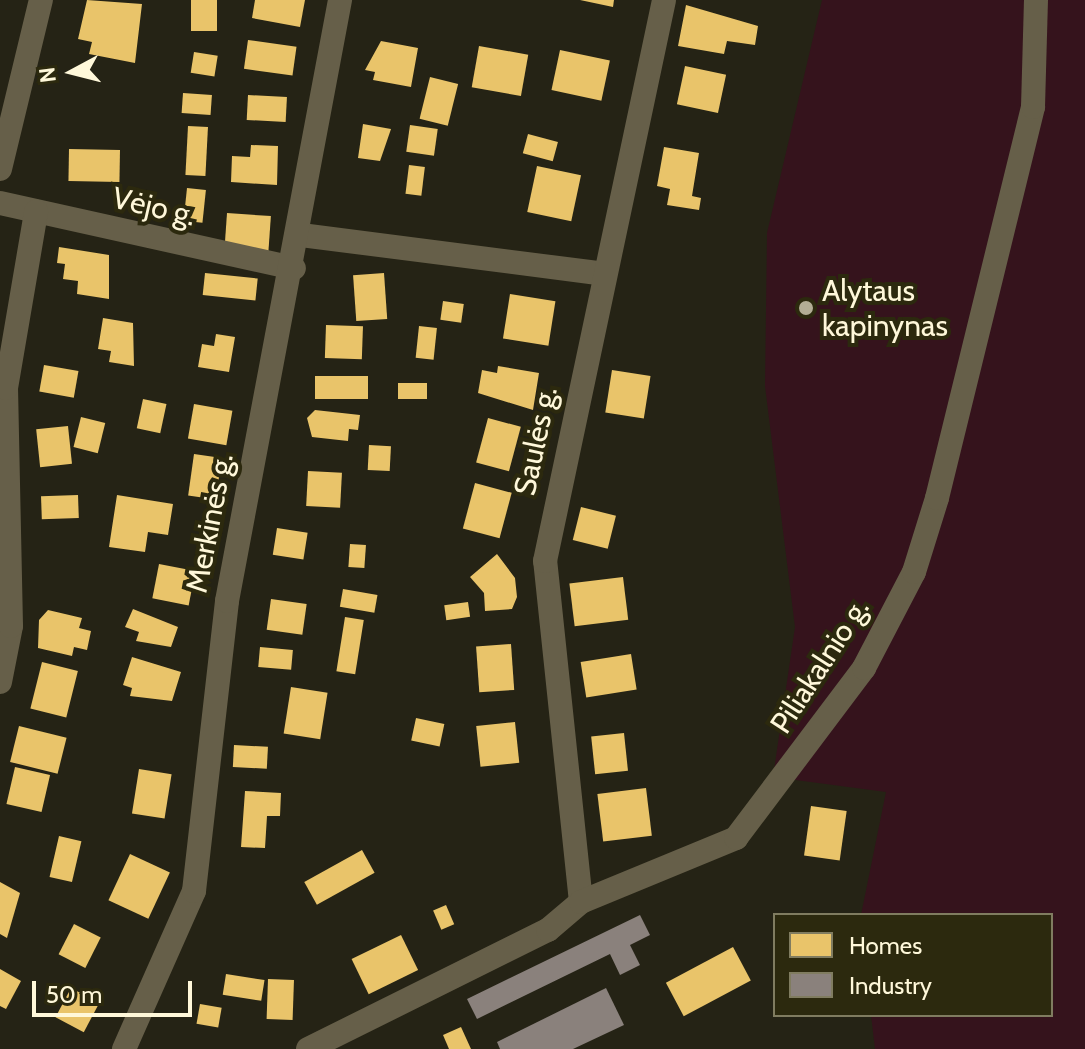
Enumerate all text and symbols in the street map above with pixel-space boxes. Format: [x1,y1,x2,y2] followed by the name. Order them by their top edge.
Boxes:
[32,32,112,112] north arrow
[33,66,62,84] text: N
[109,180,199,234] street label: Vėjo g.
[822,273,948,344] place label: Alytaus kapinynas
[797,299,815,317] marker: Alytaus kapinynas
[507,383,565,499] street label: Saulės g.
[179,450,241,596] street label: Merkinės g.
[763,592,877,740] street label: Piliakalnio g.
[773,913,1053,1017] legend
[849,931,922,960] text: Homes
[36,965,196,1015] scale bar
[849,971,932,1000] text: Industry
[46,980,102,1009] text: 50 m

